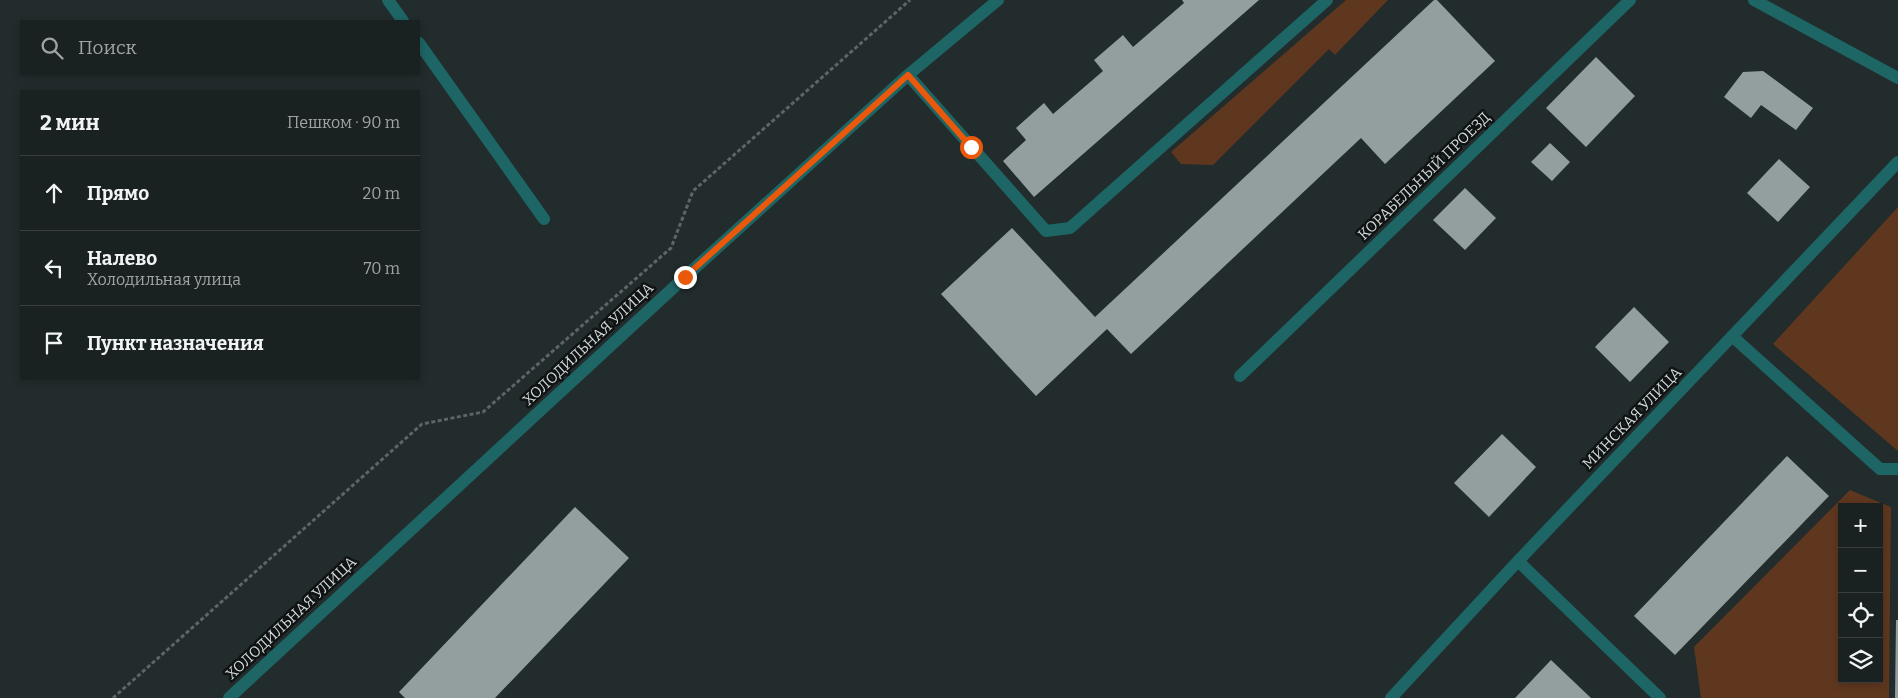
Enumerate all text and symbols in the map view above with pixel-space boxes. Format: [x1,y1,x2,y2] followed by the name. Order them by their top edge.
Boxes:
[20,20,420,75] search box
[38,34,66,62] icon: search
[78,36,137,59] text: Поиск
[1354,108,1494,244] street label: КОРАБЕЛЬНЫЙ ПРОЕЗД
[40,110,100,136] text: 2 мин
[287,113,400,132] text: Пешком · 90 m
[960,136,983,159] route start
[40,179,68,207] icon: ahead
[87,182,149,205] text: Прямо
[363,184,400,203] text: 20 m
[87,247,157,270] text: Налево
[40,254,68,282] icon: left
[364,259,400,278] text: 70 m
[674,266,697,289] route end
[87,270,241,289] text: Холодильная улица
[519,279,657,409] street label: ХОЛОДИЛЬНАЯ УЛИЦА
[40,329,68,357] icon: arrive
[87,332,264,355] text: Пункт назначения
[1579,363,1685,473] street label: МИНСКАЯ УЛИЦА
[1838,503,1883,683] map controls
[1838,503,1883,548] button: +
[1838,548,1883,593] button: −
[222,553,360,683] street label: ХОЛОДИЛЬНАЯ УЛИЦА
[1838,593,1883,638] button: locate
[1838,638,1883,683] button: layers

